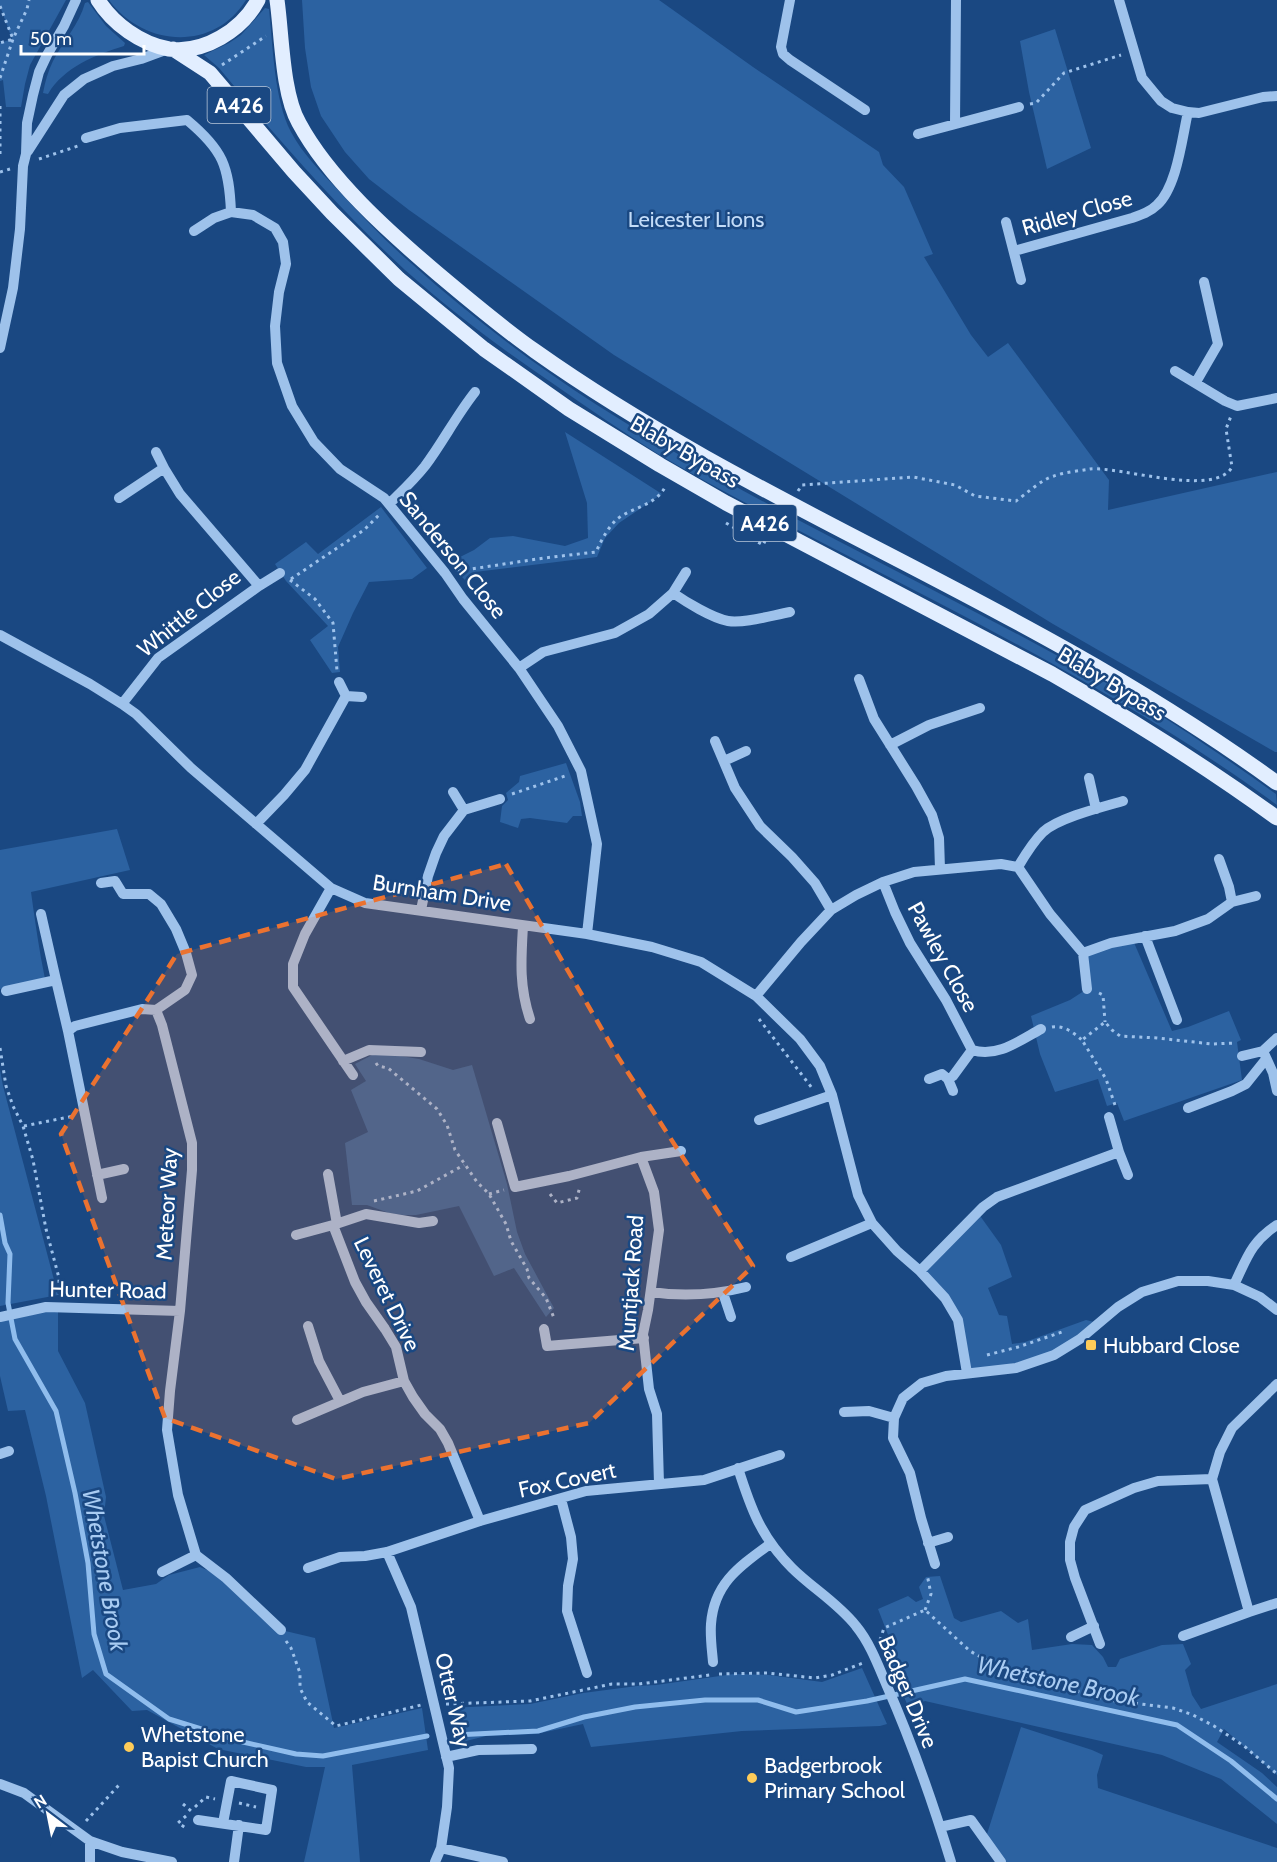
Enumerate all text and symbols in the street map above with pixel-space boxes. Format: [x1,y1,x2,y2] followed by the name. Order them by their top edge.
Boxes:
[21,18,144,56] scale bar
[30,28,72,50] text: 50 m
[208,87,270,123] road number: A426
[1019,184,1135,242] street label: Ridley Close
[628,206,764,233] park label: Leicester Lions
[626,410,744,494] street label: Blaby Bypass
[394,486,512,624] street label: Sanderson Close
[734,505,796,541] road number: A426
[132,563,246,663] street label: Whittle Close
[1053,641,1171,727] street label: Blaby Bypass
[371,869,513,917] street label: Burnham Drive
[902,897,984,1017] street label: Pawley Close
[151,1147,183,1261] street label: Meteor Way
[613,1214,649,1352] street label: Muntjack Road
[348,1233,426,1355] street label: Leveret Drive
[49,1275,167,1305] street label: Hunter Road
[1103,1332,1240,1359] place label: Hubbard Close
[1084,1338,1098,1352] marker: Hubbard Close
[516,1456,619,1503] street label: Fox Covert
[76,1486,134,1654] water label: Whetstone Brook
[872,1632,944,1752] street label: Badger Drive
[429,1650,477,1750] street label: Otter Way
[975,1650,1142,1712] water label: Whetstone Brook
[141,1721,269,1773] place label: Whetstone Bapist Church
[122,1740,136,1754] marker: Whetstone Bapist Church
[764,1752,906,1804] place label: Badgerbrook Primary School
[745,1771,759,1785] marker: Badgerbrook Primary School
[18,1784,78,1844] north arrow
[30,1791,50,1813] text: N

